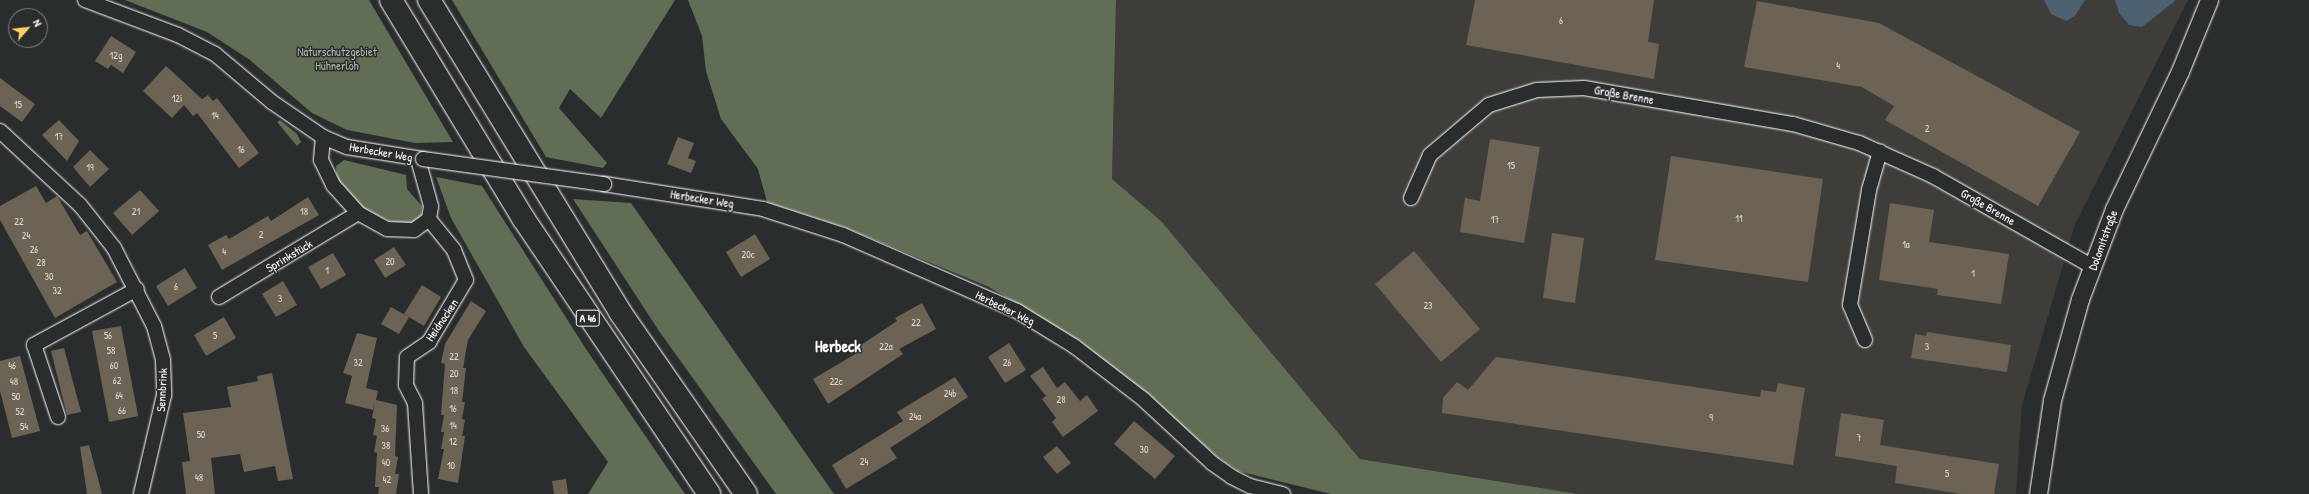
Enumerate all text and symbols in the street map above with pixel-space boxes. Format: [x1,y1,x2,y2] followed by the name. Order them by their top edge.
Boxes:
[8,8,48,48] north arrow
[1559,15,1563,27] house number: 6
[30,17,45,29] text: N
[297,45,377,73] park label: Naturschutzgebiet Hühnerloh
[110,50,122,62] house number: 12g
[1836,60,1840,72] house number: 4
[1593,83,1655,107] street label: Große Brenne
[172,93,182,105] house number: 12i
[14,99,22,111] house number: 15
[211,110,219,122] house number: 14
[1925,123,1929,135] house number: 2
[55,131,63,143] house number: 17
[348,139,414,165] street label: Herbecker Weg
[237,144,245,156] house number: 16
[1507,160,1515,172] house number: 15
[86,162,94,174] house number: 19
[1958,186,2018,228] street label: Große Brenne
[669,187,735,211] street label: Herbecker Weg
[132,206,140,218] house number: 21
[300,206,308,218] house number: 18
[2086,208,2120,272] street label: Dolomitstraße
[1735,213,1743,225] house number: 11
[1491,214,1499,226] house number: 17
[14,216,24,228] house number: 22
[259,229,263,241] house number: 2
[22,230,30,242] house number: 24
[263,237,315,275] street label: Sprinkstück
[1902,239,1910,251] house number: 1a
[30,244,38,256] house number: 26
[222,246,226,258] house number: 4
[741,249,755,261] house number: 20c
[385,256,395,268] house number: 20
[36,257,46,269] house number: 28
[325,265,329,277] house number: 1
[1971,268,1975,280] house number: 1
[45,271,53,283] house number: 30
[174,281,178,293] house number: 6
[52,285,62,297] house number: 32
[973,287,1037,329] street label: Herbecker Weg
[278,293,282,305] house number: 3
[423,296,461,344] street label: Heidnocken
[1423,300,1433,312] house number: 23
[575,309,601,327] road number: A 46
[911,317,921,329] house number: 22
[104,330,112,342] house number: 56
[213,330,217,342] house number: 5
[815,336,861,356] district label: Herbeck
[879,341,893,353] house number: 22a
[1925,341,1929,353] house number: 3
[107,345,115,357] house number: 58
[449,351,459,363] house number: 22
[353,357,363,369] house number: 32
[1003,357,1011,369] house number: 26
[8,360,16,372] house number: 46
[110,360,118,372] house number: 60
[154,368,170,412] street label: Sennbrink
[449,368,459,380] house number: 20
[113,375,121,387] house number: 62
[10,376,18,388] house number: 48
[829,376,843,388] house number: 22c
[450,385,458,397] house number: 18
[944,388,956,400] house number: 24b
[115,390,123,402] house number: 64
[12,391,20,403] house number: 50
[1056,394,1066,406] house number: 28
[449,403,457,415] house number: 16
[118,405,126,417] house number: 66
[16,406,24,418] house number: 52
[909,411,921,423] house number: 24a
[1709,412,1713,424] house number: 9
[449,420,457,432] house number: 14
[20,421,28,433] house number: 54
[381,423,389,435] house number: 36
[197,429,205,441] house number: 50
[1857,432,1861,444] house number: 7
[449,436,457,448] house number: 12
[382,440,390,452] house number: 38
[1140,444,1148,456] house number: 30
[860,456,868,468] house number: 24
[382,457,390,469] house number: 40
[447,460,455,472] house number: 10
[1945,468,1949,480] house number: 5
[195,472,203,484] house number: 48
[383,474,391,486] house number: 42

